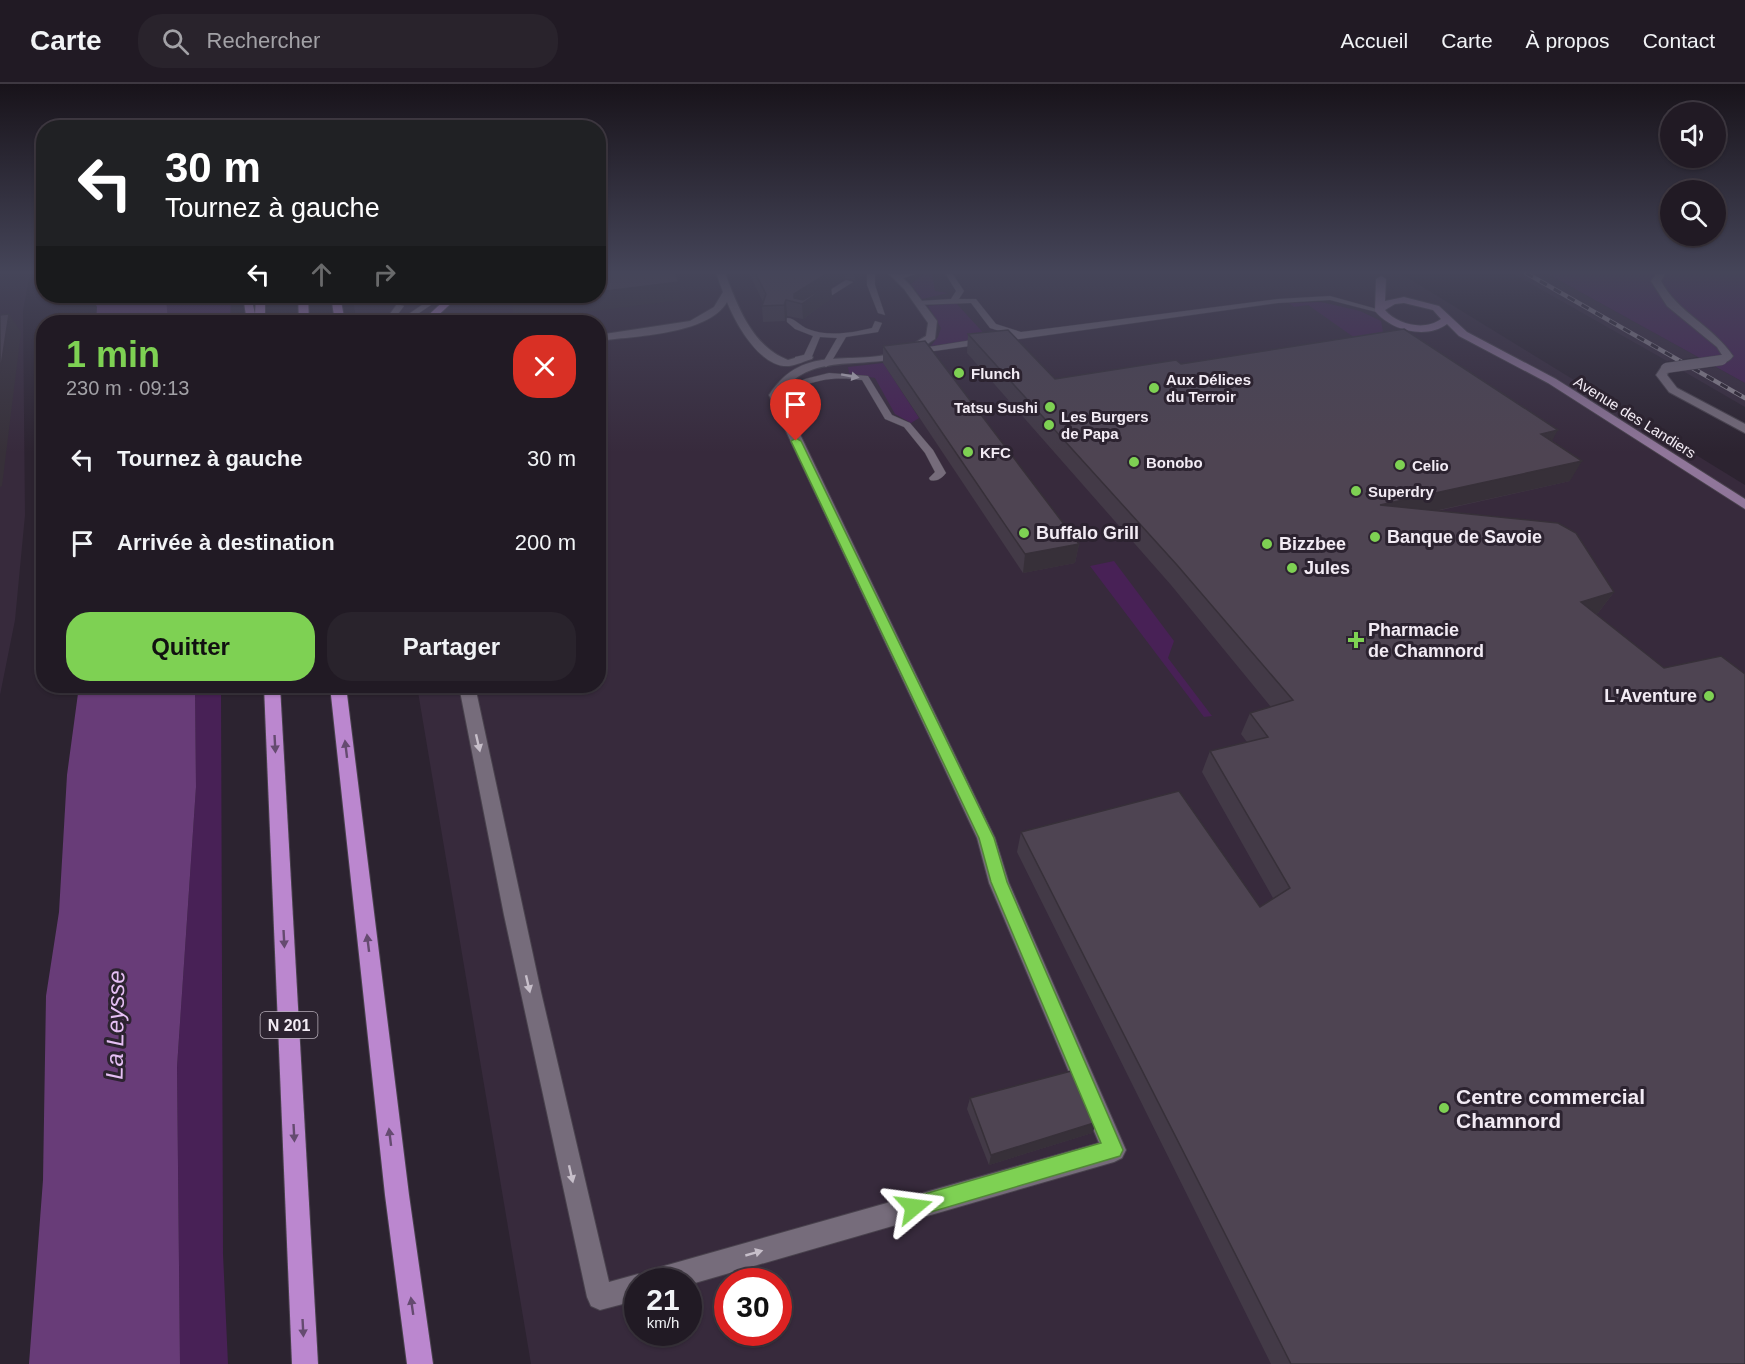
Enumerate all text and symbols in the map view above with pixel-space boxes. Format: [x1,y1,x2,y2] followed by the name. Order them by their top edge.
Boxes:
[138,14,558,68] search box
[30,25,102,56] text: Carte
[159,25,192,58] icon: search
[207,28,320,53] text: Rechercher
[1341,29,1408,52] text: Accueil
[1441,29,1493,52] text: Carte
[1526,29,1610,52] text: À propos
[1643,29,1715,52] text: Contact
[1660,102,1726,246] map controls
[1660,102,1726,168] button: sound
[66,144,144,222] icon: left
[165,144,261,191] text: 30 m
[1660,180,1726,246] button: search
[165,193,380,223] text: Tournez à gauche
[242,258,275,291] icon: left
[305,258,338,291] icon: ahead
[368,258,401,291] icon: right
[66,334,160,375] text: 1 min
[513,335,576,398] button: close
[971,365,1020,382] place label: Flunch
[952,366,966,380] marker: Flunch
[1166,371,1251,405] place label: Aux Délices du Terroir
[841,372,860,381] one-way arrow
[1571,373,1699,461] street label: Avenue des Landiers
[66,377,189,399] text: 230 m · 09:13
[770,379,821,441] pin
[1147,381,1161,395] marker: Aux Délices du Terroir
[779,388,812,421] icon: arrive
[954,399,1038,416] place label: Tatsu Sushi
[1043,400,1057,414] marker: Tatsu Sushi
[1061,408,1149,442] place label: Les Burgers de Papa
[1042,418,1056,432] marker: Les Burgers de Papa
[66,443,99,476] icon: left
[980,444,1011,461] place label: KFC
[961,445,975,459] marker: KFC
[117,446,302,471] text: Tournez à gauche
[527,446,576,471] text: 30 m
[1146,454,1203,471] place label: Bonobo
[1127,455,1141,469] marker: Bonobo
[1412,457,1449,474] place label: Celio
[1393,458,1407,472] marker: Celio
[1368,483,1435,500] place label: Superdry
[1349,484,1363,498] marker: Superdry
[1036,523,1139,543] place label: Buffalo Grill
[1017,526,1031,540] marker: Buffalo Grill
[66,527,99,560] icon: arrive
[1387,527,1542,547] place label: Banque de Savoie
[117,530,335,555] text: Arrivée à destination
[515,530,576,555] text: 200 m
[1368,530,1382,544] marker: Banque de Savoie
[1279,534,1346,554] place label: Bizzbee
[1260,537,1274,551] marker: Bizzbee
[1304,558,1350,578] place label: Jules
[1285,561,1299,575] marker: Jules
[66,612,315,681] button: Quitter
[327,612,576,681] button: Partager
[1368,620,1484,661] place label: Pharmacie de Chamnord
[1349,633,1363,647] marker: Pharmacie de Chamnord
[1604,686,1697,706] place label: L'Aventure
[1702,689,1716,703] marker: L'Aventure
[270,734,279,753] one-way arrow
[473,734,483,752] one-way arrow
[341,740,351,759] one-way arrow
[280,929,289,948] one-way arrow
[363,934,373,953] one-way arrow
[101,970,129,1080] water label: La Leysse
[524,975,533,994] one-way arrow
[260,1012,318,1038] road number: N 201
[1456,1085,1645,1132] place label: Centre commercial Chamnord
[1437,1101,1451,1115] marker: Centre commercial Chamnord
[289,1124,298,1143] one-way arrow
[385,1127,395,1146] one-way arrow
[567,1165,577,1184] one-way arrow
[882,1175,946,1239] position arrow
[745,1248,763,1258] one-way arrow
[714,1268,792,1346] speed limit sign: 30
[646,1283,680,1316] text: 21
[408,1296,417,1315] one-way arrow
[647,1314,679,1331] text: km/h
[299,1319,308,1338] one-way arrow

